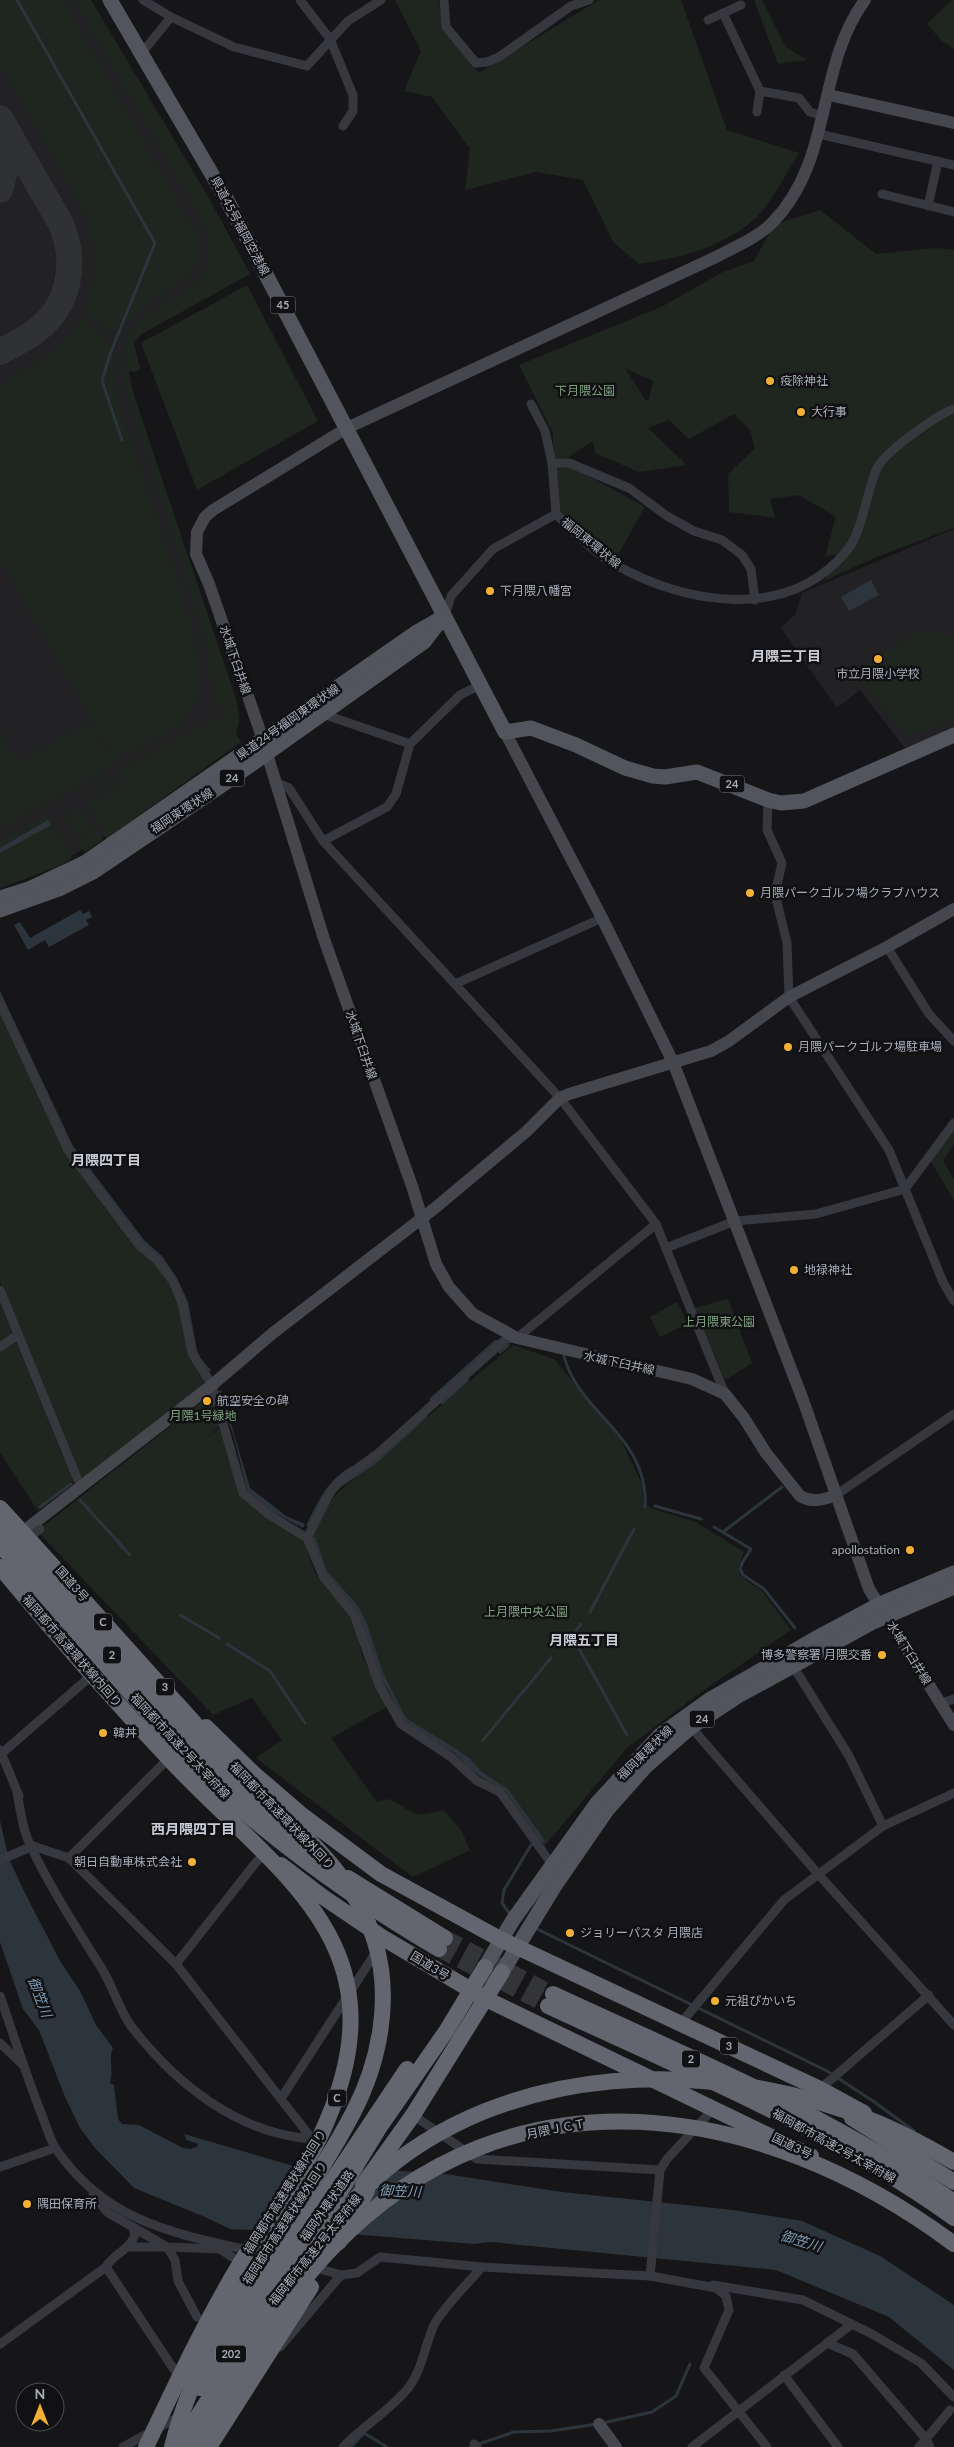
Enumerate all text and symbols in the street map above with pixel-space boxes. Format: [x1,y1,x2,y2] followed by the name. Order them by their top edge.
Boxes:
[208,174,273,278] street label: 県道45号福岡空港線
[270,296,296,314] road number: 45
[780,373,828,388] place label: 疫除神社
[764,375,776,387] marker: 疫除神社
[555,383,615,398] park label: 下月隈公園
[811,404,847,419] place label: 大行事
[795,406,807,418] marker: 大行事
[559,514,624,571] street label: 福岡東環状線
[500,583,572,598] place label: 下月隈八幡宮
[484,585,496,597] marker: 下月隈八幡宮
[217,623,254,696] street label: 水城下臼井線
[751,647,821,664] district label: 月隈三丁目
[872,653,884,665] marker: 市立月隈小学校
[836,666,920,681] place label: 市立月隈小学校
[233,680,342,763] street label: 県道24号福岡東環状線
[220,770,244,786] road number: 24
[720,776,744,792] road number: 24
[147,785,216,836] street label: 福岡東環状線
[760,885,940,900] place label: 月隈パークゴルフ場クラブハウス
[744,887,756,899] marker: 月隈パークゴルフ場クラブハウス
[343,1008,380,1081] street label: 水城下臼井線
[798,1039,942,1054] place label: 月隈パークゴルフ場駐車場
[782,1041,794,1053] marker: 月隈パークゴルフ場駐車場
[71,1151,141,1168] district label: 月隈四丁目
[804,1262,852,1277] place label: 地禄神社
[788,1264,800,1276] marker: 地禄神社
[683,1314,755,1329] park label: 上月隈東公園
[582,1348,656,1377] street label: 水城下臼井線
[217,1393,289,1408] place label: 航空安全の碑
[201,1395,213,1407] marker: 航空安全の碑
[170,1408,236,1423] park label: 月隈1号緑地
[832,1542,900,1557] place label: apollostation
[904,1544,916,1556] marker: apollostation
[52,1563,92,1605] street label: 国道3号
[19,1591,125,1710] street label: 福岡都市高速環状線内回り
[484,1604,568,1619] park label: 上月隈中央公園
[94,1614,112,1630] road number: C
[884,1618,935,1687] street label: 水城下臼井線
[549,1631,619,1648] district label: 月隈五丁目
[103,1646,121,1664] road number: 2
[761,1647,872,1662] place label: 博多警察署 月隈交番
[876,1649,888,1661] marker: 博多警察署 月隈交番
[156,1678,174,1695] road number: 3
[127,1690,233,1802] street label: 福岡都市高速2号太宰府線
[690,1710,714,1728] road number: 24
[614,1722,676,1783] street label: 福岡東環状線
[113,1725,137,1740] place label: 韓丼
[97,1727,109,1739] marker: 韓丼
[227,1759,338,1873] street label: 福岡都市高速環状線外回り
[151,1820,235,1837] district label: 西月隈四丁目
[74,1854,182,1869] place label: 朝日自動車株式会社
[186,1856,198,1868] marker: 朝日自動車株式会社
[580,1925,703,1940] place label: ジョリーパスタ 月隈店
[564,1927,576,1939] marker: ジョリーパスタ 月隈店
[408,1948,453,1983] street label: 国道3号
[25,1974,57,2021] water label: 御笠川
[725,1993,797,2008] place label: 元祖ぴかいち
[709,1995,721,2007] marker: 元祖ぴかいち
[720,2038,738,2054] road number: 3
[682,2050,700,2068] road number: 2
[328,2090,346,2106] road number: C
[770,2105,899,2186] street label: 福岡都市高速2号太宰府線
[525,2115,587,2142] street label: 月隈ＪＣＴ
[240,2127,329,2257] street label: 福岡都市高速環状線内回り
[770,2129,815,2162] street label: 国道3号
[239,2158,330,2287] street label: 福岡都市高速環状線外回り
[296,2167,357,2244] street label: 福岡外環状道路
[379,2181,423,2200] water label: 御笠川
[265,2191,364,2308] street label: 福岡都市高速2号太宰府線
[37,2196,97,2211] place label: 隅田保育所
[21,2198,33,2210] marker: 隅田保育所
[779,2226,826,2255] water label: 御笠川
[216,2346,246,2362] road number: 202
[15,2382,65,2432] north arrow
[35,2385,45,2402] text: N

